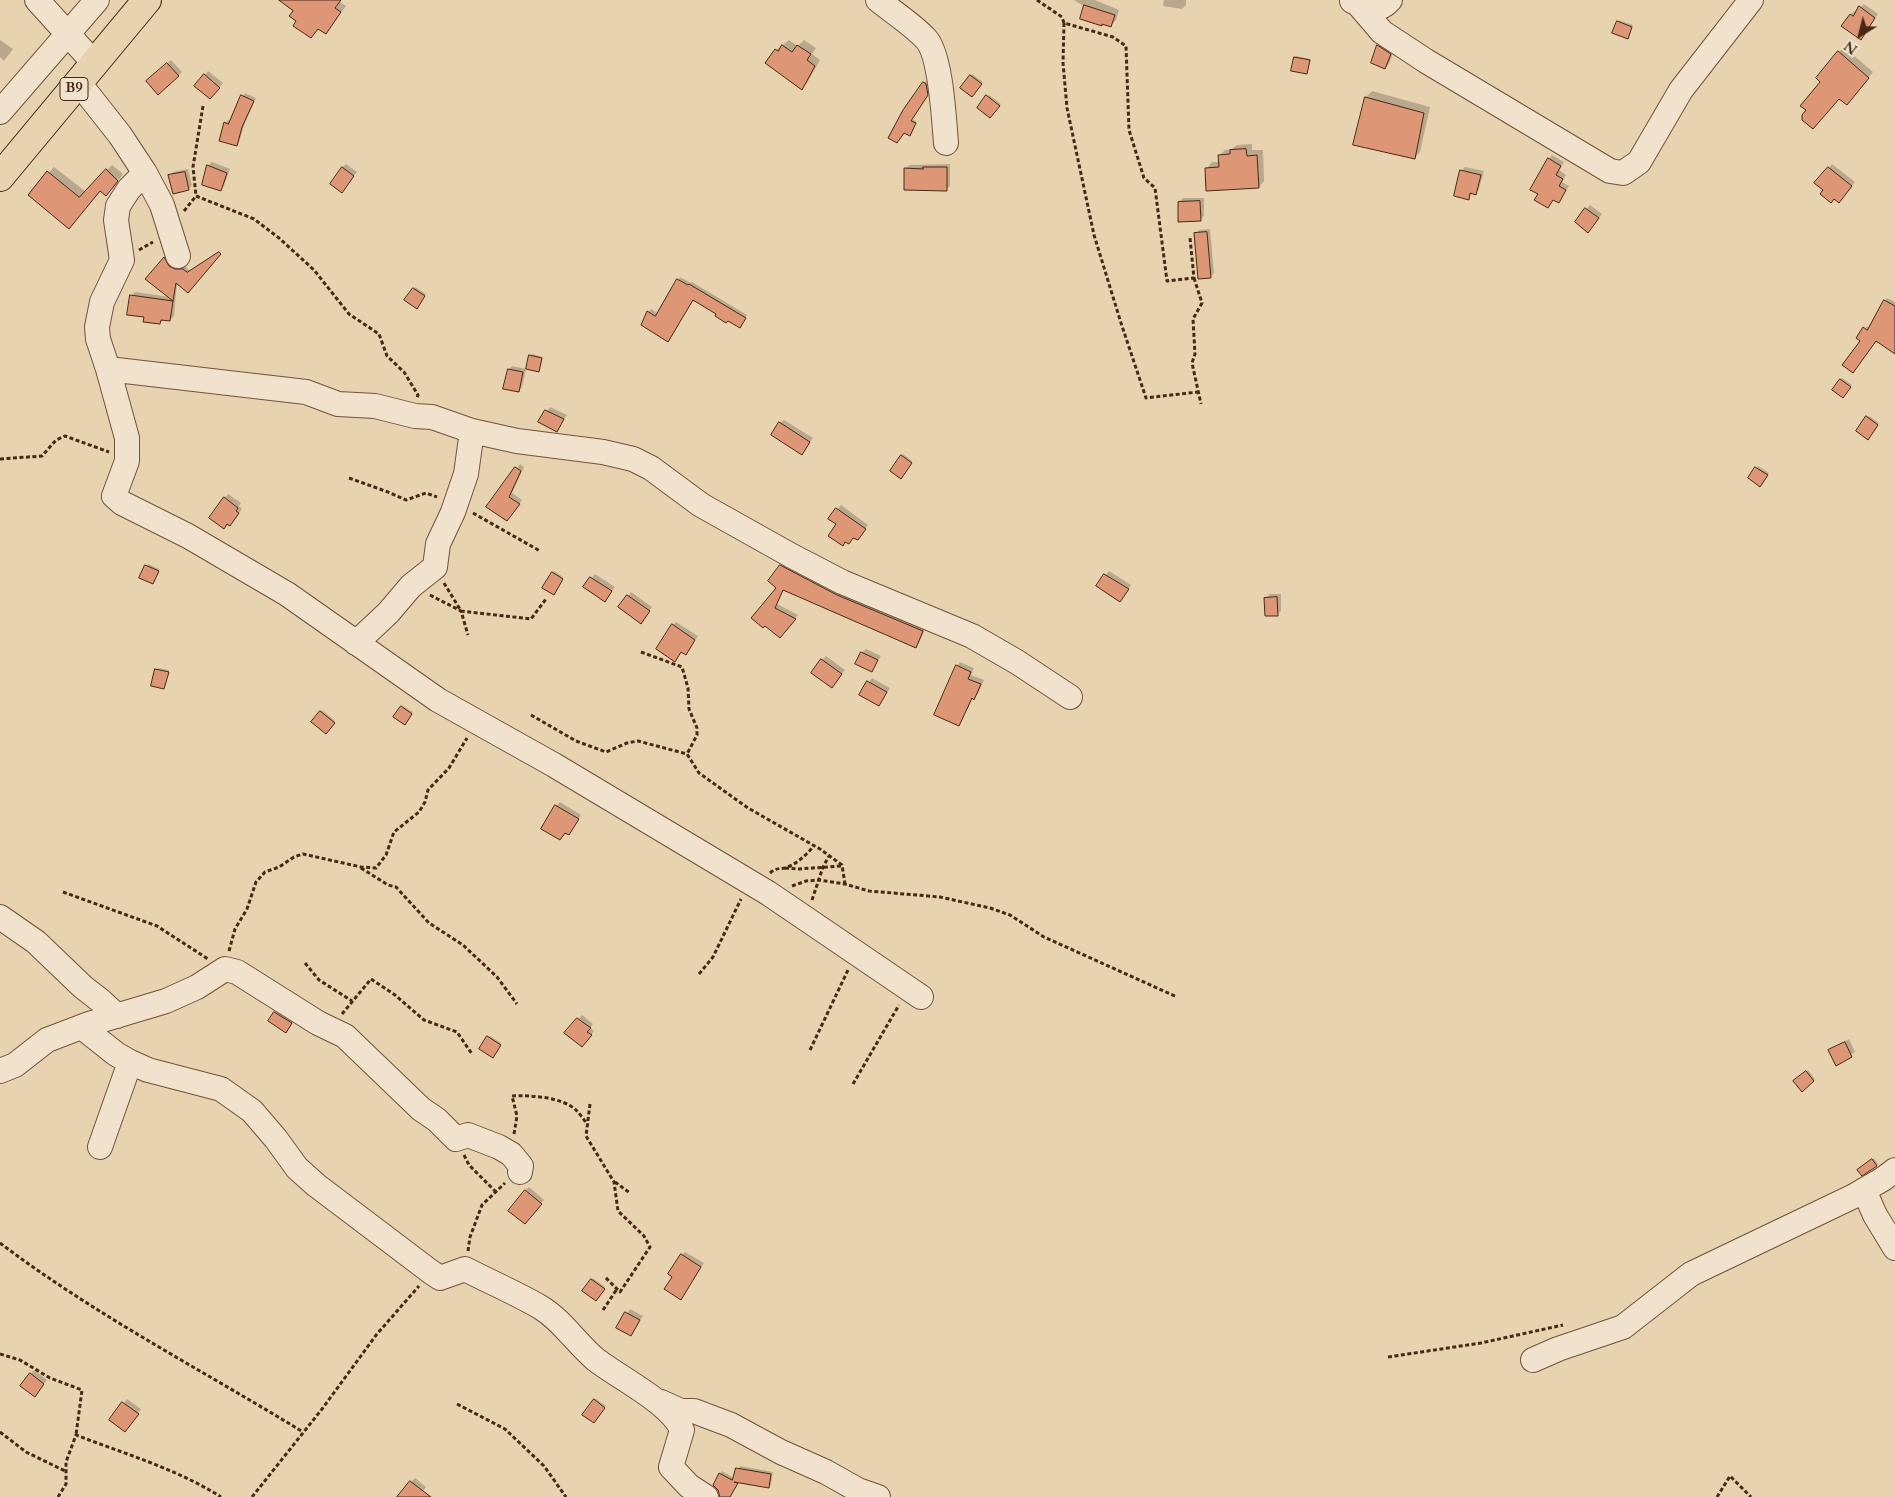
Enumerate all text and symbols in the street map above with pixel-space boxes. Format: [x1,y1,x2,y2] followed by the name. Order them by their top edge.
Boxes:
[1835,10,1885,60] north arrow
[1840,36,1861,59] text: N
[60,78,88,100] road number: B9

